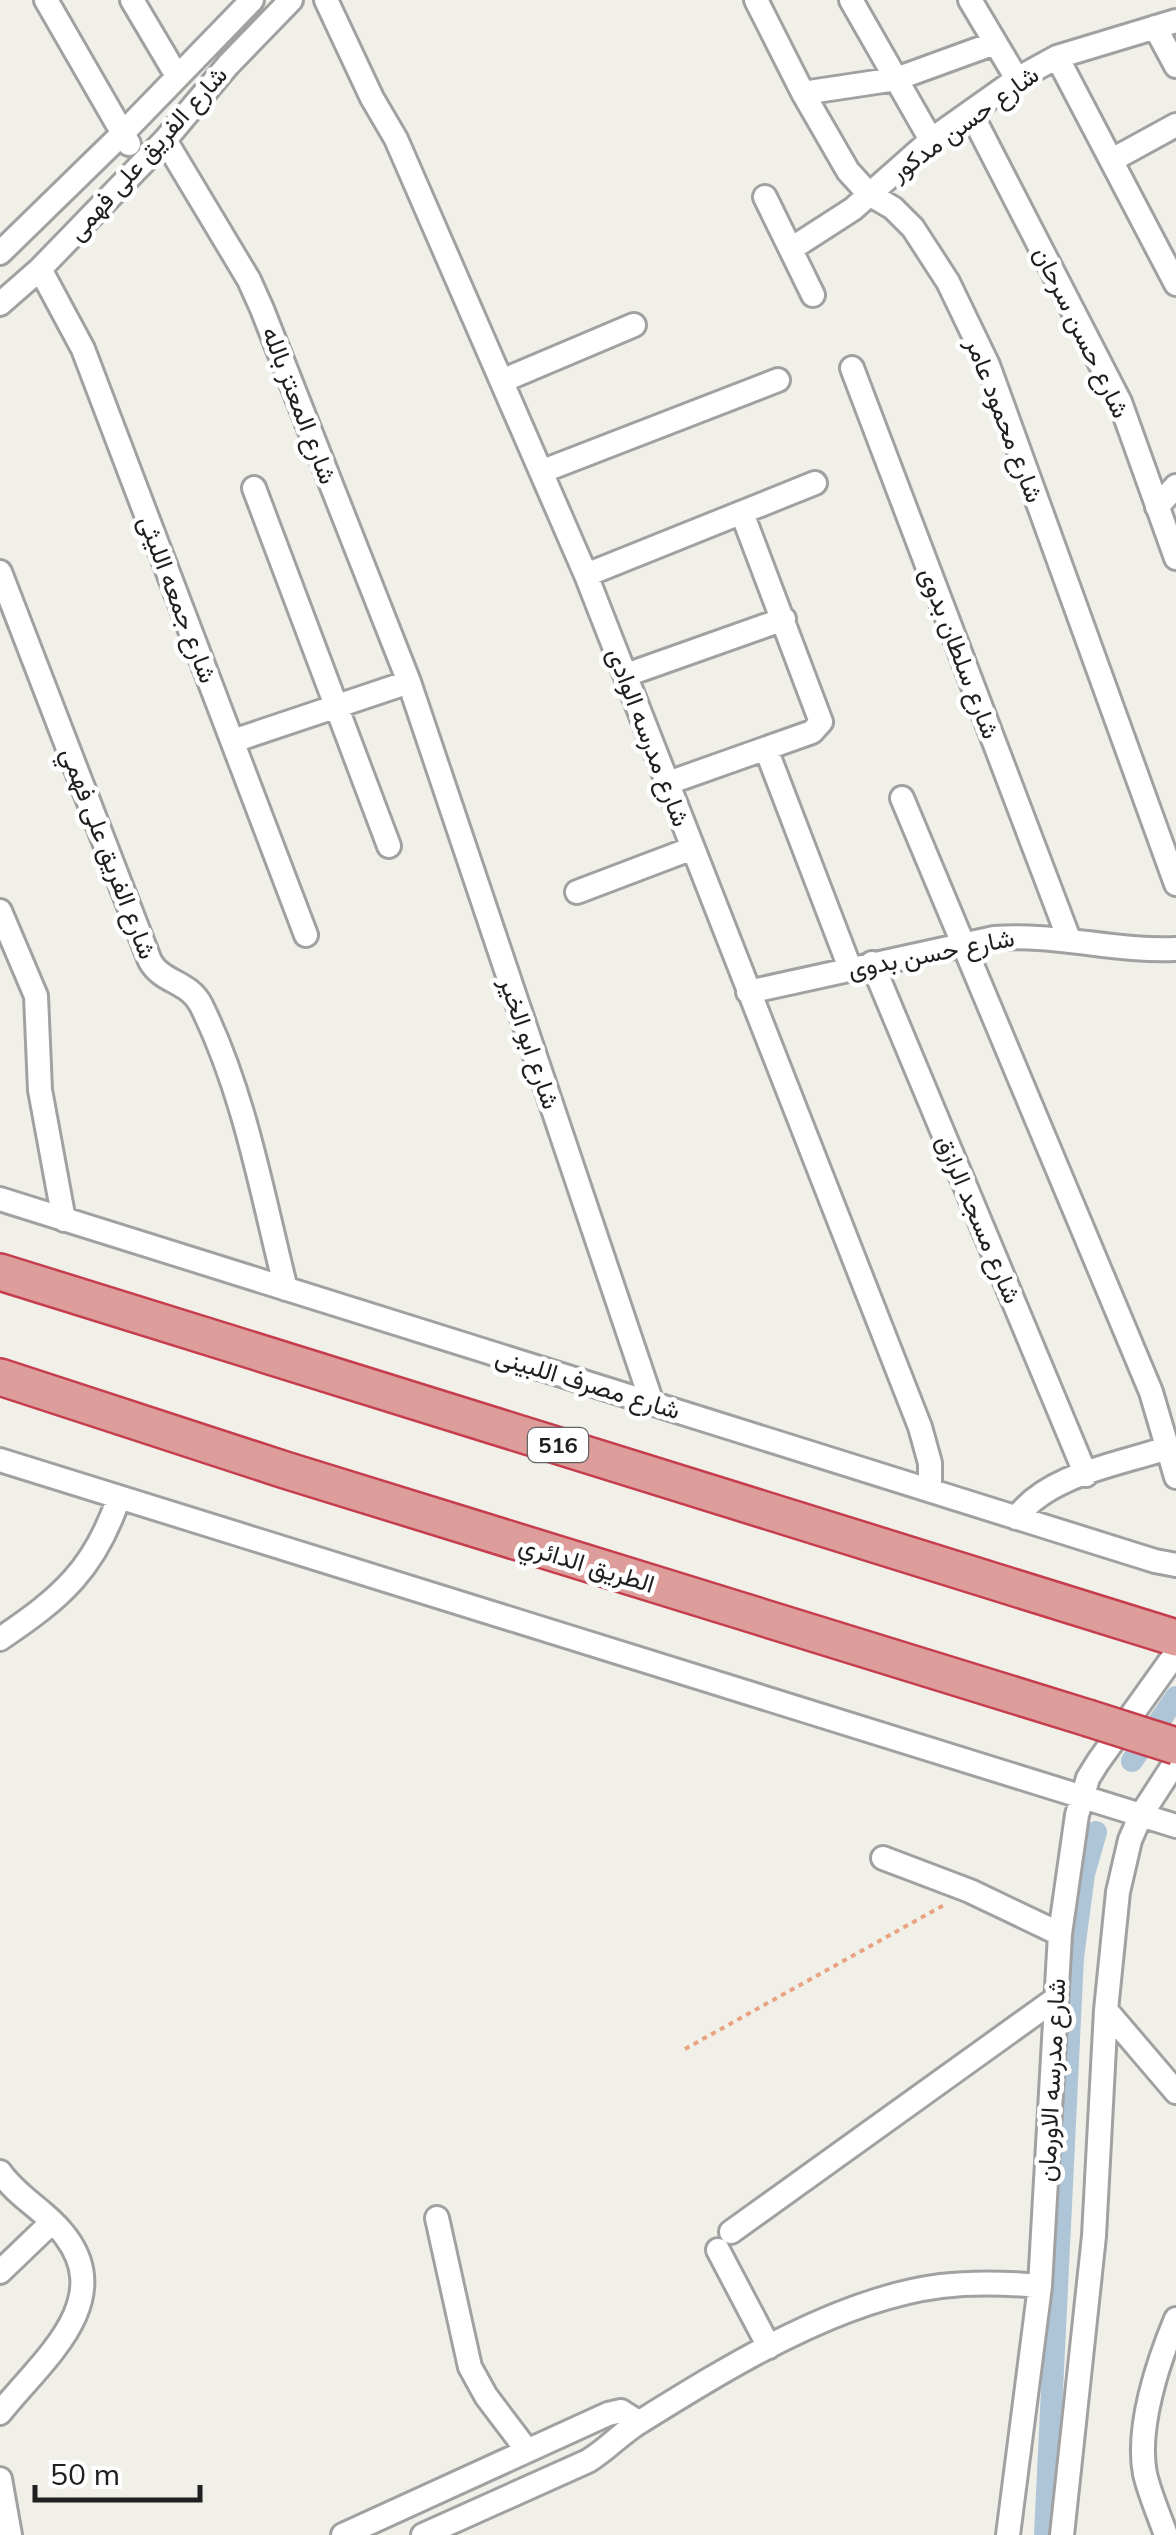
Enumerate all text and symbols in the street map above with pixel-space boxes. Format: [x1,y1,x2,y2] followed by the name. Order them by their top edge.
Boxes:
[882,58,1045,189] street label: شارع حسن مدكور
[60,59,235,248] street label: شارع الفريق على فهمى
[1026,241,1137,423] street label: شارع حسن سرحان
[254,322,345,489] street label: شارع المعتز بالله
[958,332,1051,507] street label: شارع محمود عامر
[130,511,225,688] street label: شارع جمعه الليثى
[912,563,1007,743] street label: شارع سلطان بدوى
[599,643,698,831] street label: شارع مدرسه الوادى
[49,743,164,965] street label: شارع الفريق على فهمي
[845,921,1017,986] street label: شارع حسن بدوى
[491,972,567,1113] street label: شارع ابو الخير
[928,1130,1029,1308] street label: شارع مسجد الرازق
[492,1340,684,1427] street label: شارع مصرف اللبينى
[528,1428,588,1462] road number: 516
[514,1528,659,1605] street label: الطريق الدائري
[1030,1977,1073,2183] street label: شارع مدرسه الاورمان
[35,2440,200,2502] scale bar
[50,2455,120,2493] text: 50 m

